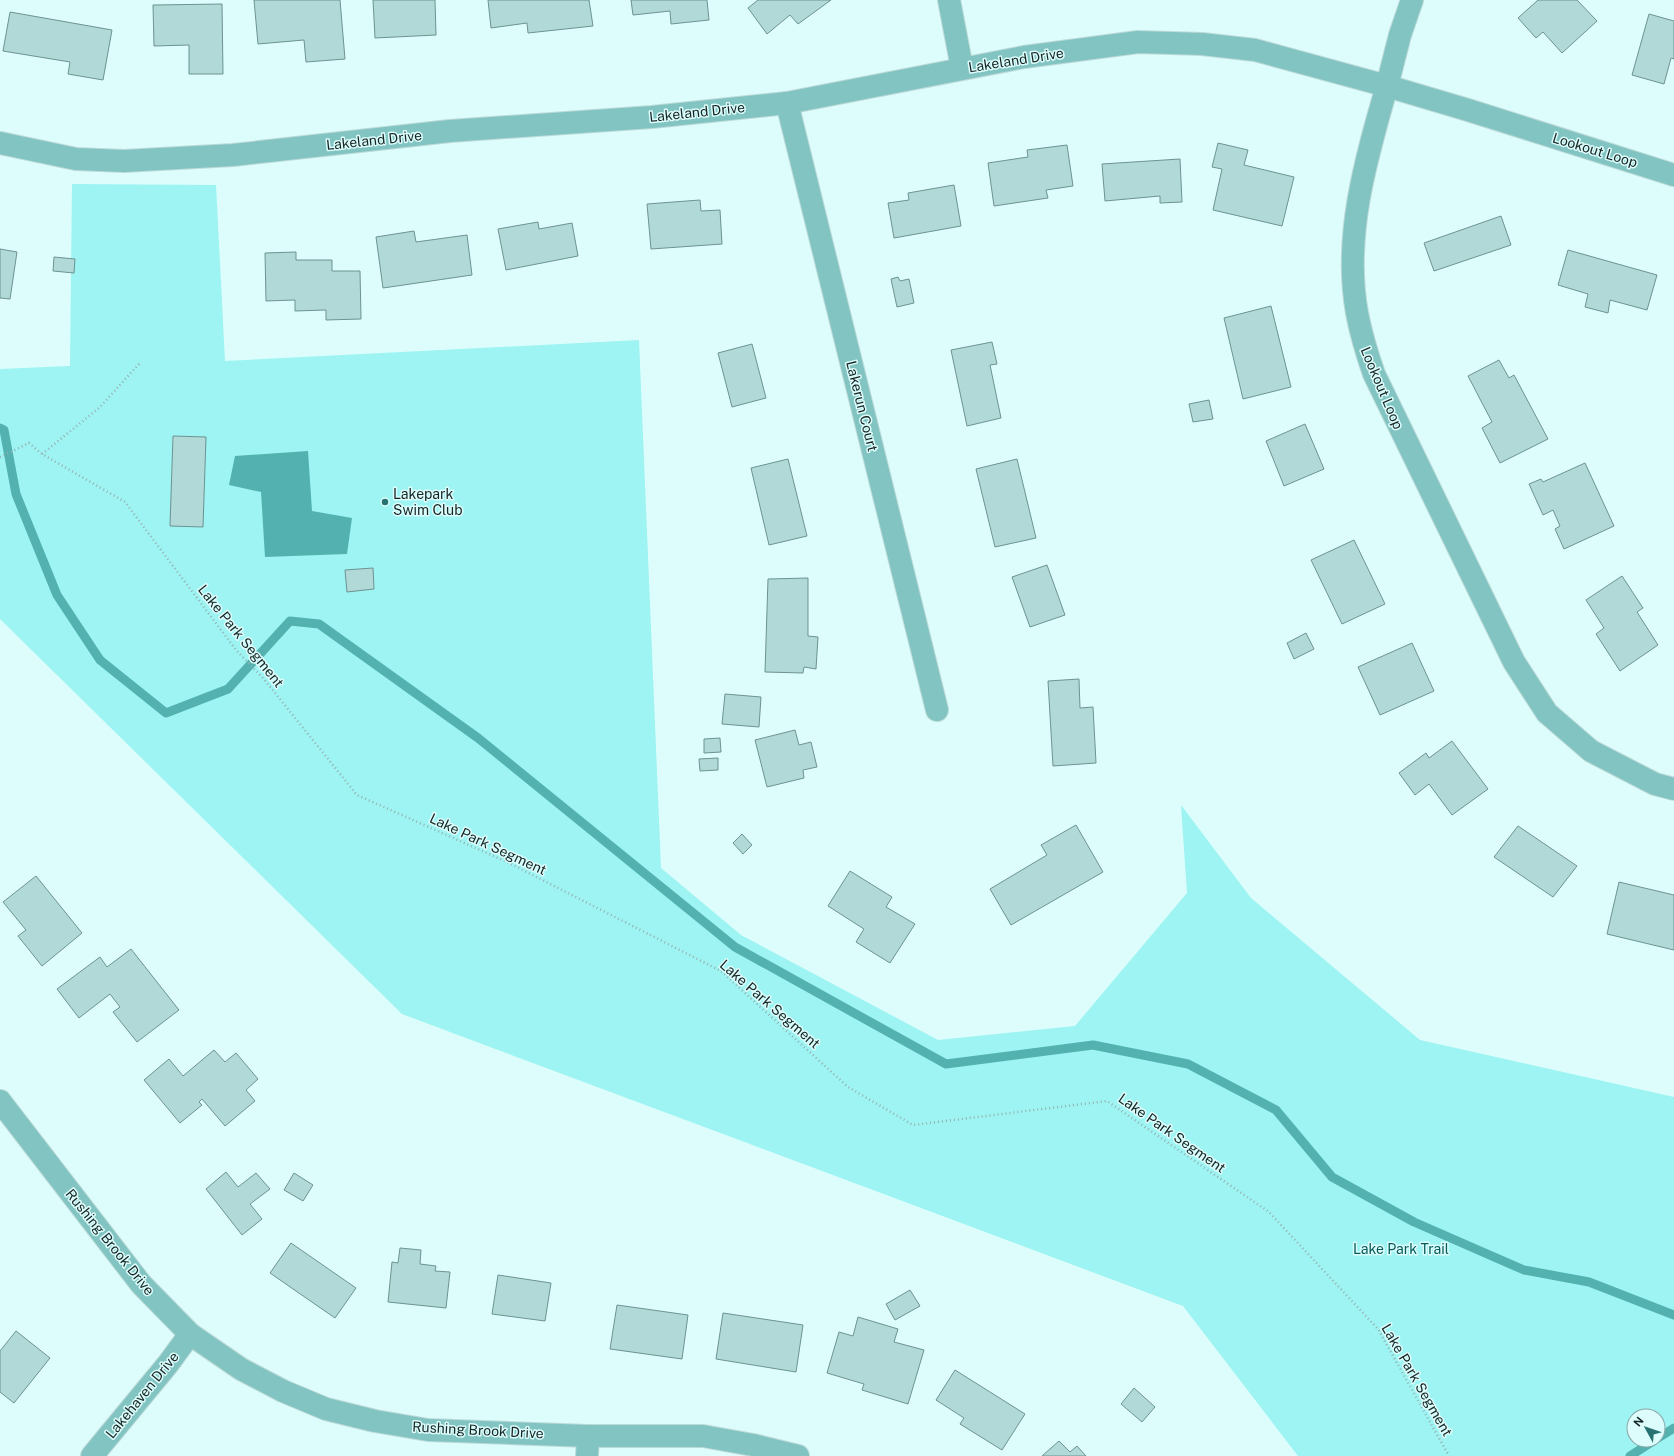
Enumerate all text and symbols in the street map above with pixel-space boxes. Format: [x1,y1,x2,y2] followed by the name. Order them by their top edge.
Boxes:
[967,45,1065,75] street label: Lakeland Drive
[648,99,746,125] street label: Lakeland Drive
[325,127,423,153] street label: Lakeland Drive
[1551,129,1639,171] street label: Lookout Loop
[1357,344,1407,432] street label: Lookout Loop
[843,359,881,453] street label: Lakerun Court
[393,486,463,518] place label: Lakepark Swim Club
[380,497,390,507] marker: Lakepark Swim Club
[195,582,287,690] street label: Lake Park Segment
[427,810,549,878] street label: Lake Park Segment
[717,956,823,1052] street label: Lake Park Segment
[1115,1090,1229,1176] street label: Lake Park Segment
[62,1186,158,1298] street label: Rushing Brook Drive
[1353,1241,1449,1257] park label: Lake Park Trail
[1378,1321,1456,1439] street label: Lake Park Segment
[102,1349,182,1441] street label: Lakehaven Drive
[1626,1408,1666,1448] north arrow
[1631,1414,1646,1429] text: N
[412,1419,544,1441] street label: Rushing Brook Drive

